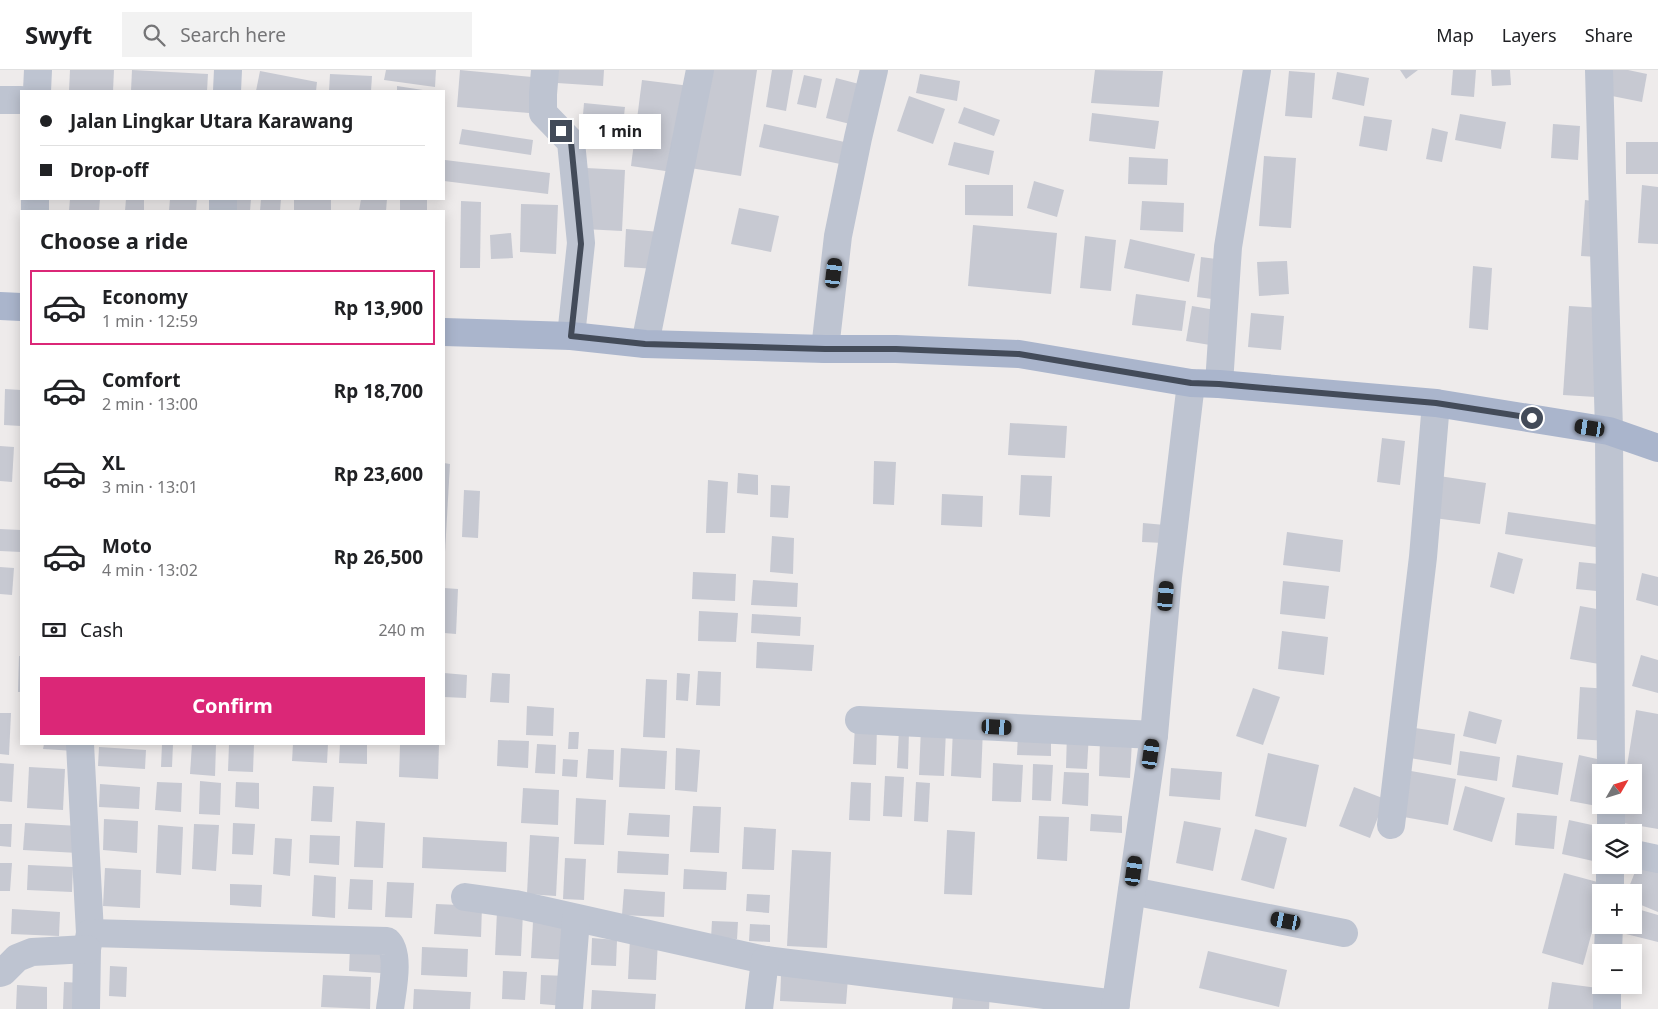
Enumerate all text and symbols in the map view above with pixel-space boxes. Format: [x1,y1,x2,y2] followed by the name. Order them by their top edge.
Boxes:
[122,12,472,57] search box
[25,18,92,51] text: Swyft
[140,21,168,49] icon: search
[180,22,286,48] text: Search here
[1436,23,1474,47] text: Map
[1502,23,1557,47] text: Layers
[1585,23,1633,47] text: Share
[70,108,353,134] text: Jalan Lingkar Utara Karawang
[578,114,661,148] callout: 1 min
[550,120,572,142] route end
[598,120,642,142] text: 1 min
[70,157,149,183] text: Drop-off
[40,225,188,255] text: Choose a ride
[824,257,843,289] car
[102,284,188,310] text: Economy
[42,285,87,330] icon: car
[334,295,423,321] text: Rp 13,900
[102,310,198,332] text: 1 min · 12:59
[102,367,181,393] text: Comfort
[42,368,87,413] icon: car
[334,378,423,404] text: Rp 18,700
[102,393,198,415] text: 2 min · 13:00
[1521,407,1543,429] route start
[1574,418,1605,438] car
[102,450,125,476] text: XL
[42,451,87,496] icon: car
[334,461,423,487] text: Rp 23,600
[102,476,198,498] text: 3 min · 13:01
[102,533,152,559] text: Moto
[42,534,87,579] icon: car
[334,544,423,570] text: Rp 26,500
[102,559,198,581] text: 4 min · 13:02
[1157,580,1174,612] car
[40,616,68,644] icon: cash
[80,617,124,643] text: Cash
[378,619,425,641] text: 240 m
[40,677,425,735] button: Confirm
[981,719,1012,735] car
[1141,738,1160,770] car
[1592,764,1642,814] north arrow
[1592,764,1642,994] map controls
[1592,824,1642,874] button: layers
[1124,855,1143,887] car
[1592,884,1642,934] button: +
[1269,911,1302,931] car
[1592,944,1642,994] button: −

